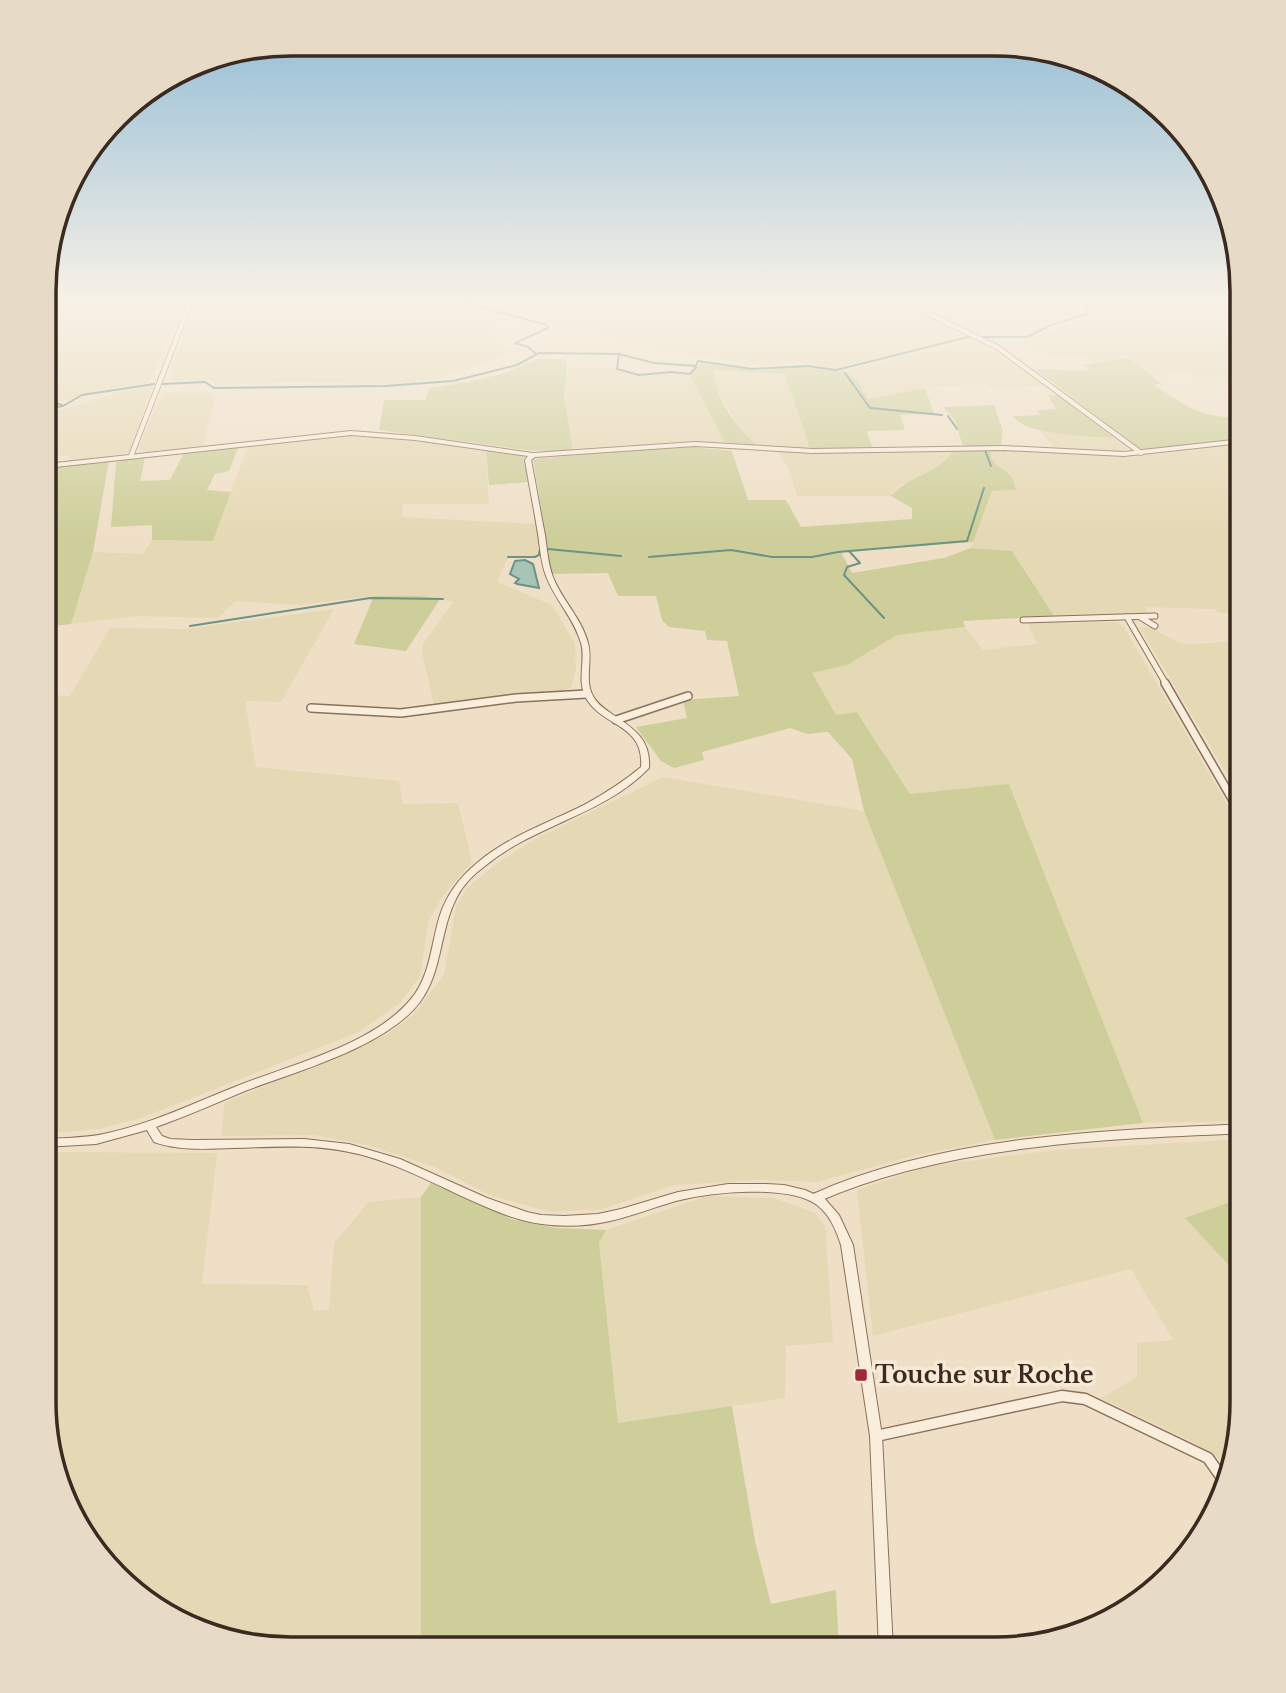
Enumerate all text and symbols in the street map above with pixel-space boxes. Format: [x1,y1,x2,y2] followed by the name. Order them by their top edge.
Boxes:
[875,1361,1093,1389] place label: Touche sur Roche
[853,1367,869,1383] marker: Touche sur Roche

